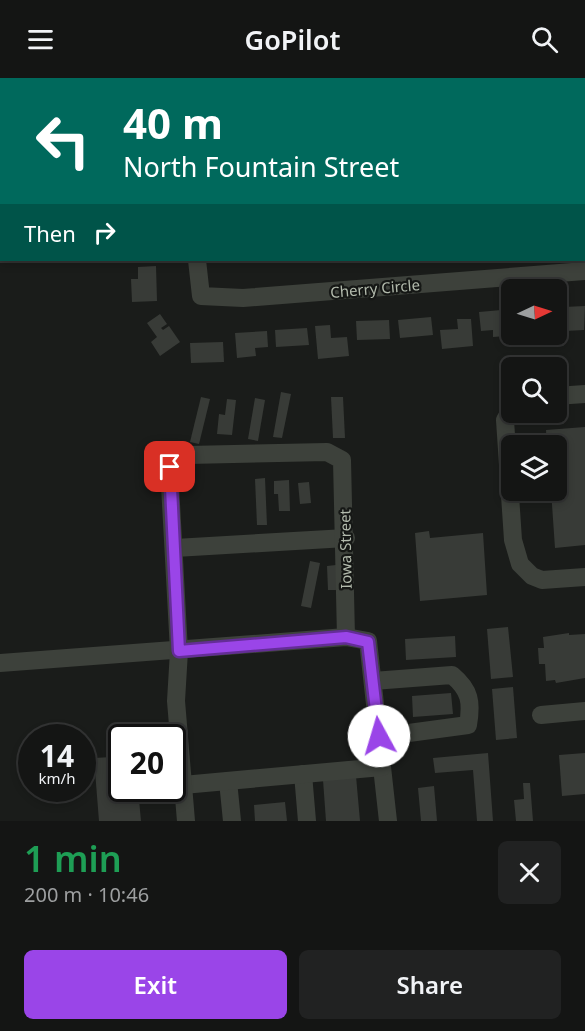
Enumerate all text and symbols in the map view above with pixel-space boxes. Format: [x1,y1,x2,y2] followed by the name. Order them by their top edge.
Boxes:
[245,21,340,58] text: GoPilot
[24,23,57,56] icon: menu
[528,23,561,56] icon: search
[123,94,223,151] text: 40 m
[24,102,102,180] icon: left
[123,148,399,185] text: North Fountain Street
[88,216,121,249] icon: right
[24,218,76,248] text: Then
[329,274,421,302] street label: Cherry Circle
[501,279,567,345] north arrow
[501,279,567,501] map controls
[501,357,567,423] button: search
[501,435,567,501] button: layers
[144,441,195,492] pin
[153,450,186,483] icon: arrive
[334,508,356,589] street label: Iowa Street
[347,704,411,768] position arrow
[108,724,186,802] speed limit sign: 20
[40,735,74,776] text: 14
[39,768,75,788] text: km/h
[24,834,122,883] text: 1 min
[498,841,561,904] button: close
[24,881,149,908] text: 200 m · 10:46
[24,950,287,1019] button: Exit
[299,950,561,1019] button: Share

